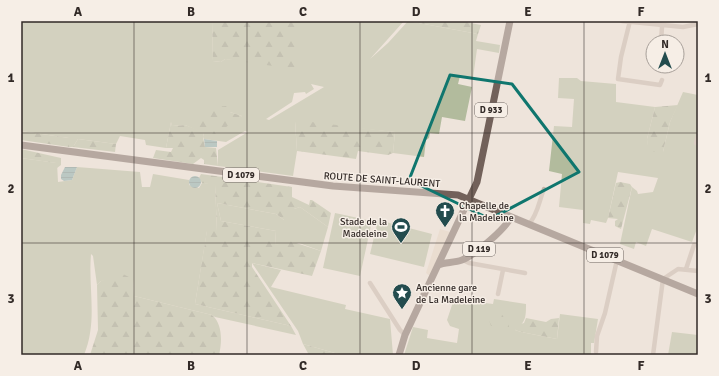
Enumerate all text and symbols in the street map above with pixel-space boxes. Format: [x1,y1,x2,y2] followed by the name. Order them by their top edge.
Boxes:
[74,4,83,20] text: A
[187,4,195,20] text: B
[299,4,307,20] text: C
[412,4,421,20] text: D
[524,4,532,20] text: E
[638,4,645,20] text: F
[645,34,685,74] north arrow
[661,38,669,51] text: N
[7,70,15,86] text: 1
[704,70,712,86] text: 1
[475,103,507,117] road number: D 933
[223,168,259,182] road number: D 1079
[323,170,441,190] street label: ROUTE DE SAINT-LAURENT
[7,181,15,197] text: 2
[704,181,712,197] text: 2
[434,200,456,228] church icon: Chapelle de la Madeleine
[459,200,514,224] place label: Chapelle de la Madeleine
[340,216,387,240] place label: Stade de la Madeleine
[390,216,412,244] sports icon: Stade de la Madeleine
[463,242,495,256] road number: D 119
[587,248,623,262] road number: D 1079
[391,282,413,310] place icon: Ancienne gare de La Madeleine
[416,282,485,306] place label: Ancienne gare de La Madeleine
[7,291,15,307] text: 3
[704,291,712,307] text: 3
[74,358,83,374] text: A
[187,358,195,374] text: B
[299,358,307,374] text: C
[412,358,421,374] text: D
[524,358,532,374] text: E
[638,358,645,374] text: F

